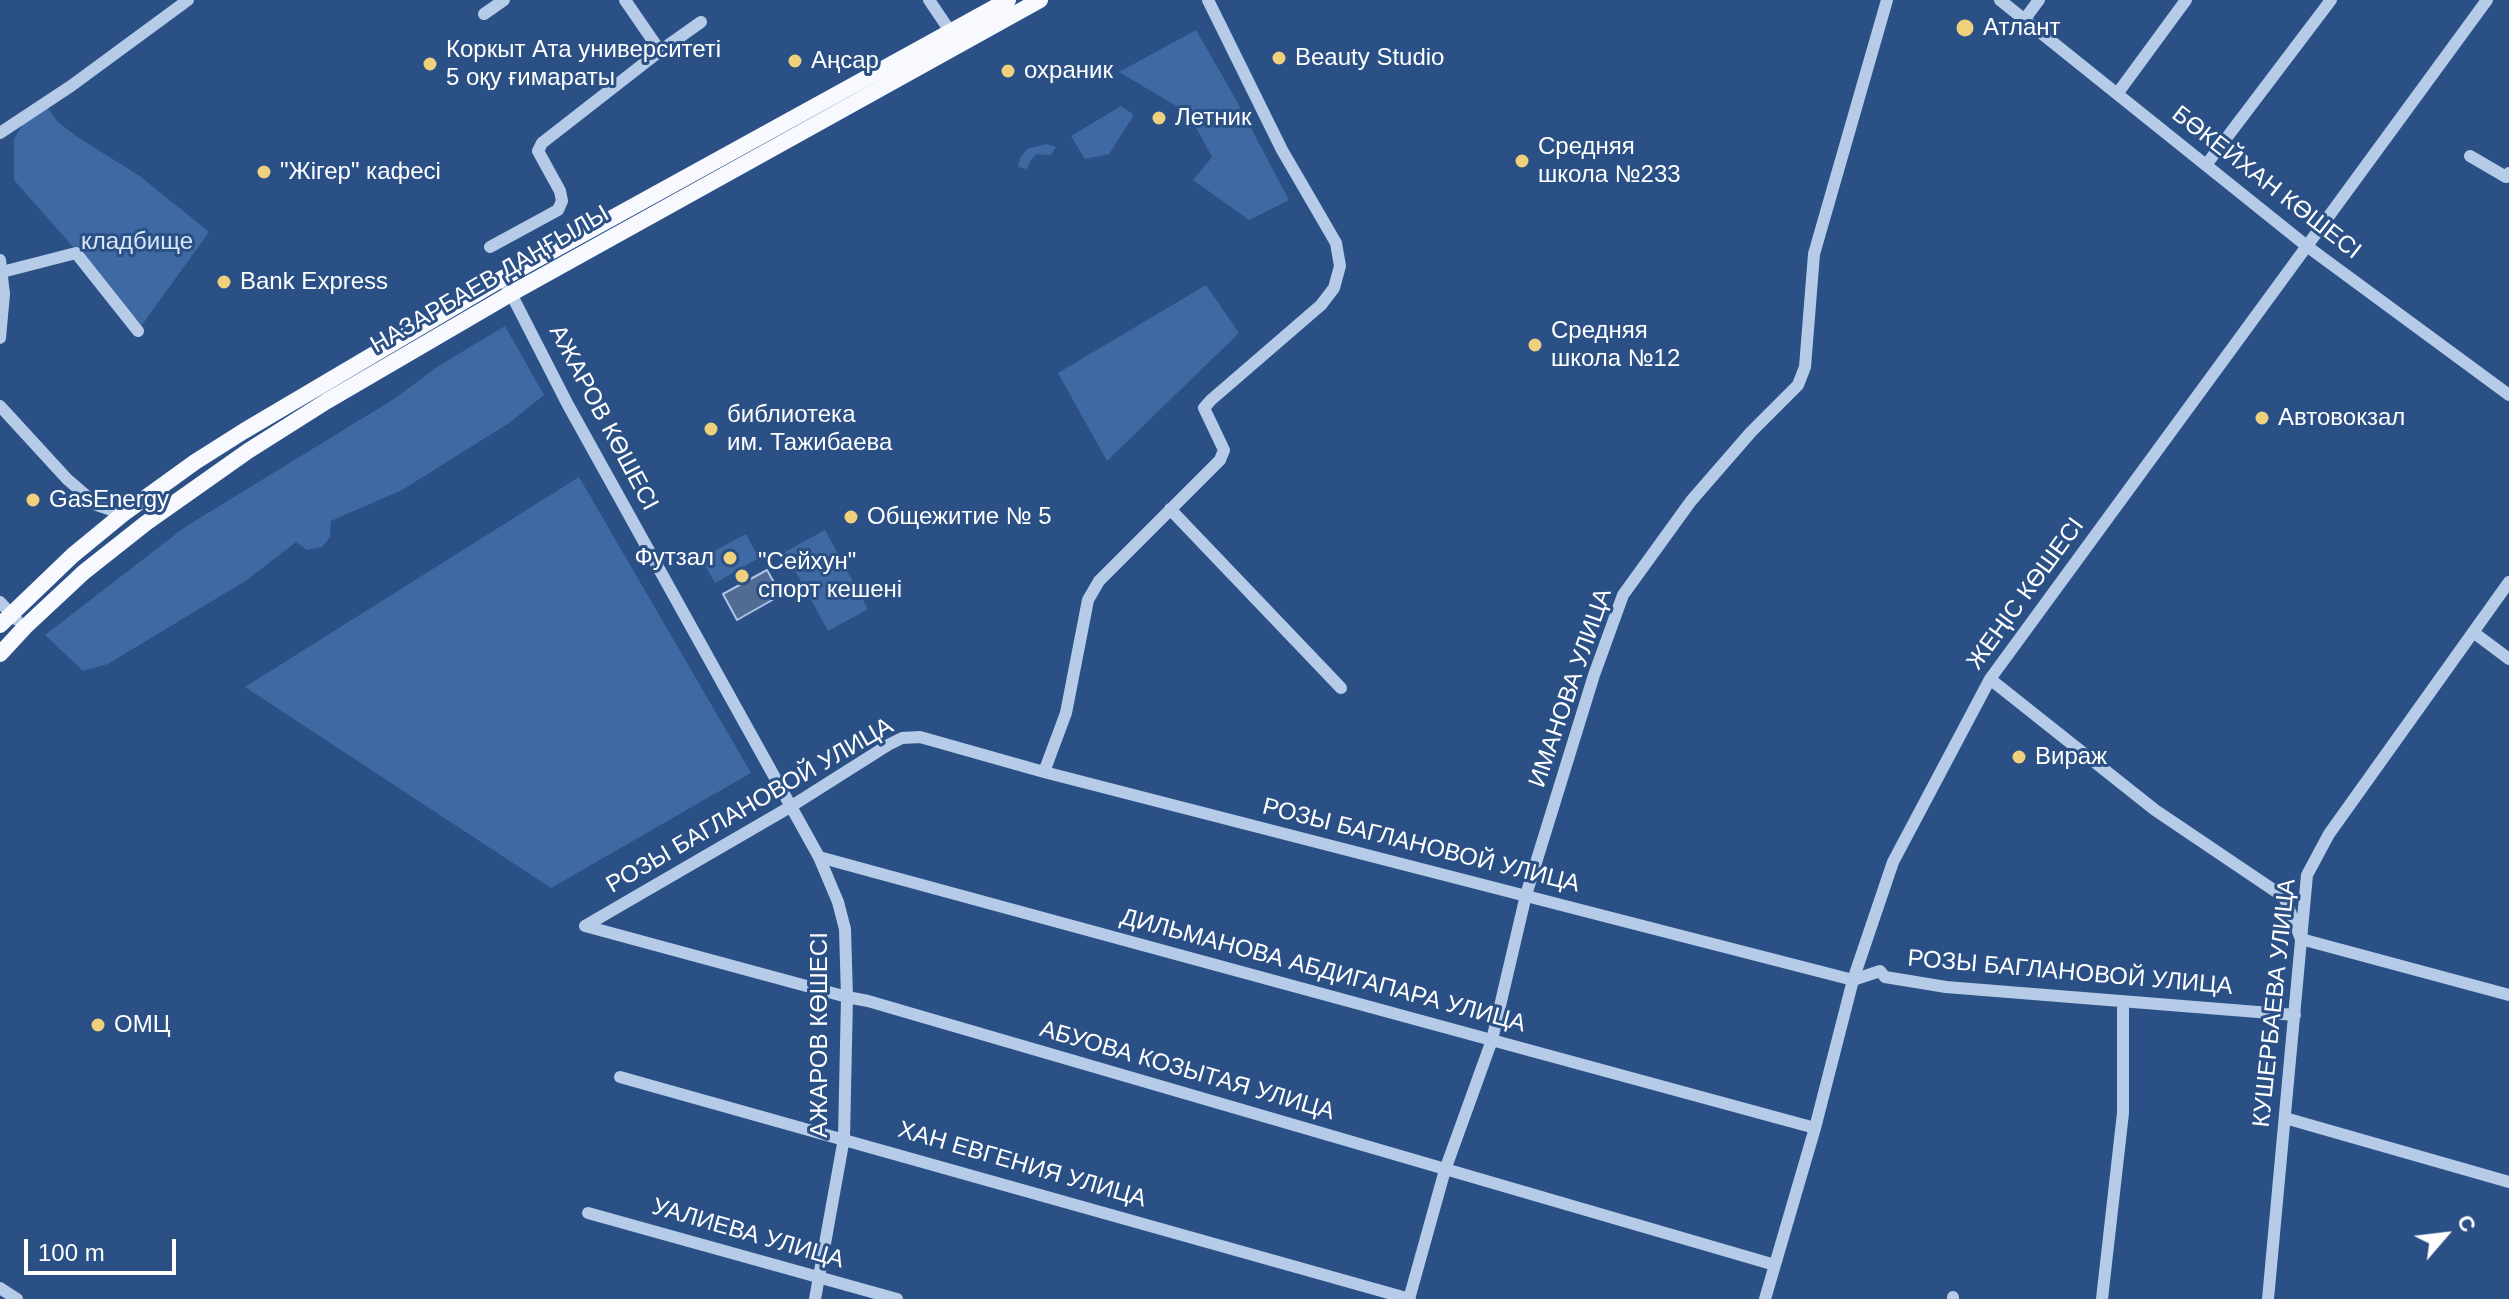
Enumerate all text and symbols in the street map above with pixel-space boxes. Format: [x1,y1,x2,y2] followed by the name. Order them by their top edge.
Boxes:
[1983,14,2061,42] place label: Атлант
[1954,17,1976,39] marker: Атлант
[446,36,721,92] place label: Коркыт Ата университеті 5 оқу ғимараты
[1295,44,1444,72] place label: Beauty Studio
[811,47,879,75] place label: Аңсар
[1270,49,1288,67] marker: Beauty Studio
[786,52,804,70] marker: Аңсар
[421,55,439,73] marker: Коркыт Ата университеті 5 оқу ғимараты
[1024,57,1113,85] place label: охраник
[999,62,1017,80] marker: охраник
[2166,100,2366,266] street label: БӨКЕЙХАН КӨШЕСІ
[1175,104,1251,132] place label: Летник
[1150,109,1168,127] marker: Летник
[1538,133,1681,189] place label: Средняя школа №233
[1513,152,1531,170] marker: Средняя школа №233
[280,158,441,186] place label: "Жігер" кафесі
[255,163,273,181] marker: "Жігер" кафесі
[366,200,614,360] street label: НАЗАРБАЕВ ДАҢҒЫЛЫ
[81,228,193,256] park label: кладбище
[240,268,388,296] place label: Bank Express
[215,273,233,291] marker: Bank Express
[1551,317,1680,373] place label: Средняя школа №12
[542,320,664,516] street label: АЖАРОВ КӨШЕСІ
[1526,336,1544,354] marker: Средняя школа №12
[727,401,892,457] place label: библиотека им. Тажибаева
[2278,404,2405,432] place label: Автовокзал
[2253,409,2271,427] marker: Автовокзал
[702,420,720,438] marker: библиотека им. Тажибаева
[49,486,169,514] place label: GasEnergy
[24,491,42,509] marker: GasEnergy
[867,503,1052,531] place label: Общежитие № 5
[842,508,860,526] marker: Общежитие № 5
[1961,512,2091,676] street label: ЖЕҢІС КӨШЕСІ
[634,544,714,572] place label: Футзал
[758,548,902,604] place label: "Сейхун" спорт кешені
[721,549,739,567] marker: Футзал
[733,567,751,585] marker: "Сейхун" спорт кешені
[1523,585,1619,791] street label: ИМАНОВА УЛИЦА
[602,712,898,900] street label: РОЗЫ БАГЛАНОВОЙ УЛИЦА
[2035,743,2107,771] place label: Вираж
[2010,748,2028,766] marker: Вираж
[1259,793,1583,899] street label: РОЗЫ БАГЛАНОВОЙ УЛИЦА
[2248,877,2302,1129] street label: КУШЕРБАЕВА УЛИЦА
[1117,903,1529,1039] street label: ДИЛЬМАНОВА АБДИГАПАРА УЛИЦА
[806,932,834,1138] street label: АЖАРОВ КӨШЕСІ
[1906,944,2234,1002] street label: РОЗЫ БАГЛАНОВОЙ УЛИЦА
[114,1011,170,1039] place label: ОМЦ
[1036,1015,1338,1127] street label: АБУОВА КОЗЫТАЯ УЛИЦА
[89,1016,107,1034] marker: ОМЦ
[895,1116,1149,1214] street label: ХАН ЕВГЕНИЯ УЛИЦА
[649,1193,847,1275] street label: УАЛИЕВА УЛИЦА
[2405,1195,2485,1275] north arrow
[2452,1211,2481,1236] text: С
[28,1223,180,1273] scale bar
[38,1239,105,1266] text: 100 m

